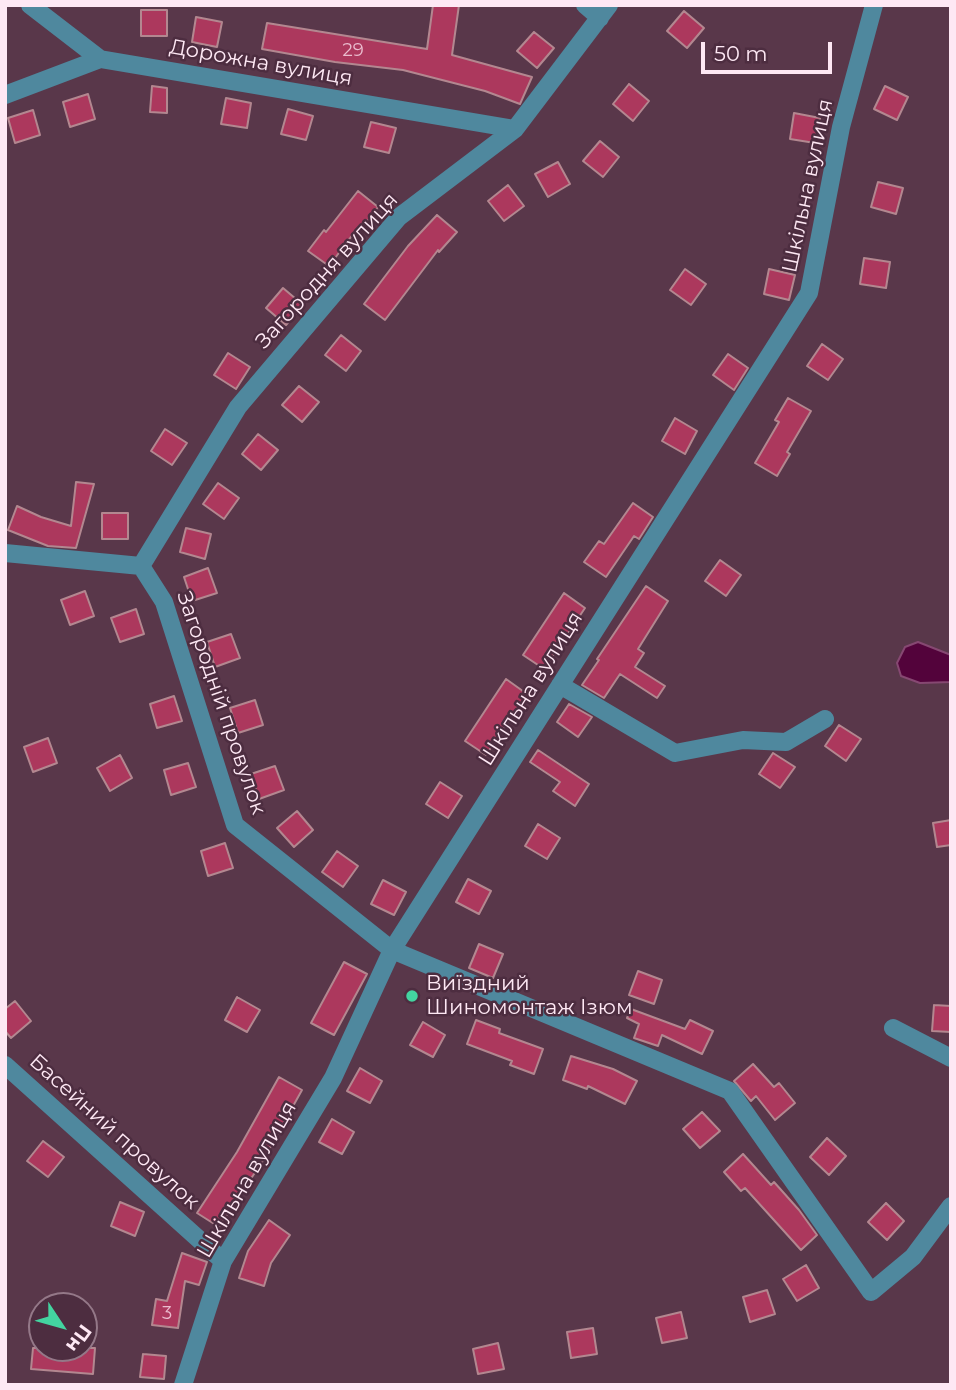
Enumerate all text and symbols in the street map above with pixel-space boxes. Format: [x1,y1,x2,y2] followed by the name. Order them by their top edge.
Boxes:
[704,28,835,72] scale bar
[168,35,354,91] street label: Дорожна вулиця
[342,40,364,62] house number: 29
[714,41,768,66] text: 50 m
[777,97,839,275] street label: Шкільна вулиця
[250,188,404,354] street label: Загородня вулиця
[171,588,271,818] street label: Загородній провулок
[473,607,589,771] street label: Шкільна вулиця
[426,971,633,1021] place label: Виїздний Шиномонтаж Ізюм
[404,988,420,1004] marker: Виїздний Шиномонтаж Ізюм
[24,1049,204,1215] street label: Басейний провулок
[192,1097,302,1263] street label: Шкільна вулиця
[28,1292,98,1362] north arrow
[162,1303,172,1325] house number: 3
[61,1320,96,1357] text: Пн

